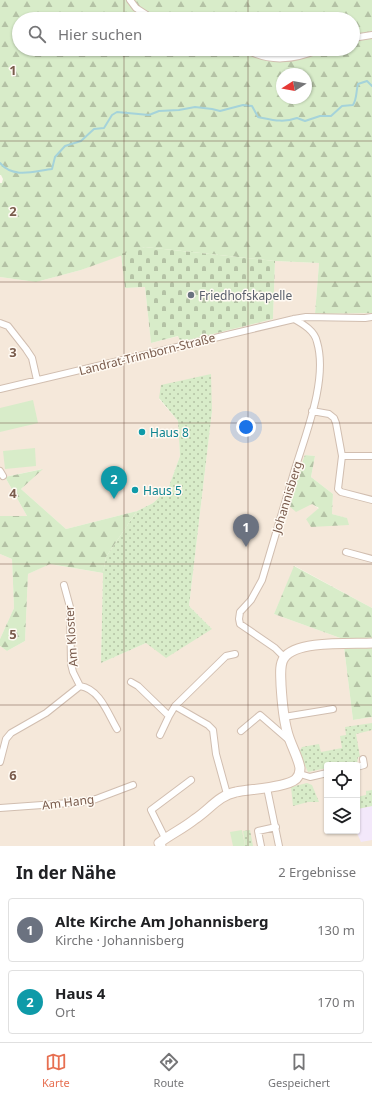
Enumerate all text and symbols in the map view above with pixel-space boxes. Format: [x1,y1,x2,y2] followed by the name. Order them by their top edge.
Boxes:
[12,12,360,56] search box
[26,23,48,45] icon: search
[58,24,142,44] text: Hier suchen
[9,61,17,79] text: 1
[276,68,312,104] north arrow
[9,202,17,220] text: 2
[199,287,292,304] place label: Friedhofskapelle
[186,290,196,300] marker: Friedhofskapelle
[77,329,217,379] street label: Landrat-Trimborn-Straße
[9,343,17,361] text: 3
[236,417,256,437] your location
[150,424,189,441] place label: Haus 8
[137,427,147,437] marker: Haus 8
[268,459,306,536] street label: Johannisberg
[101,466,127,499] pin: 2
[143,482,182,499] place label: Haus 5
[9,484,17,502] text: 4
[130,485,140,495] marker: Haus 5
[233,514,259,547] pin: 1
[60,605,82,667] street label: Am Kloster
[9,625,17,643] text: 5
[324,762,360,834] map controls
[324,762,360,798] button: locate
[9,766,17,784] text: 6
[41,790,95,814] street label: Am Hang
[324,798,360,834] button: layers
[16,861,116,884] text: In der Nähe
[278,863,356,881] text: 2 Ergebnisse
[55,911,268,931] text: Alte Kirche Am Johannisberg
[26,921,34,939] text: 1
[317,921,355,939] text: 130 m
[55,931,184,949] text: Kirche · Johannisberg
[55,983,105,1003] text: Haus 4
[26,993,34,1011] text: 2
[317,993,355,1011] text: 170 m
[55,1003,75,1021] text: Ort
[42,1051,70,1090] tab: Karte
[154,1051,184,1090] tab: Route
[268,1051,330,1090] tab: Gespeichert

